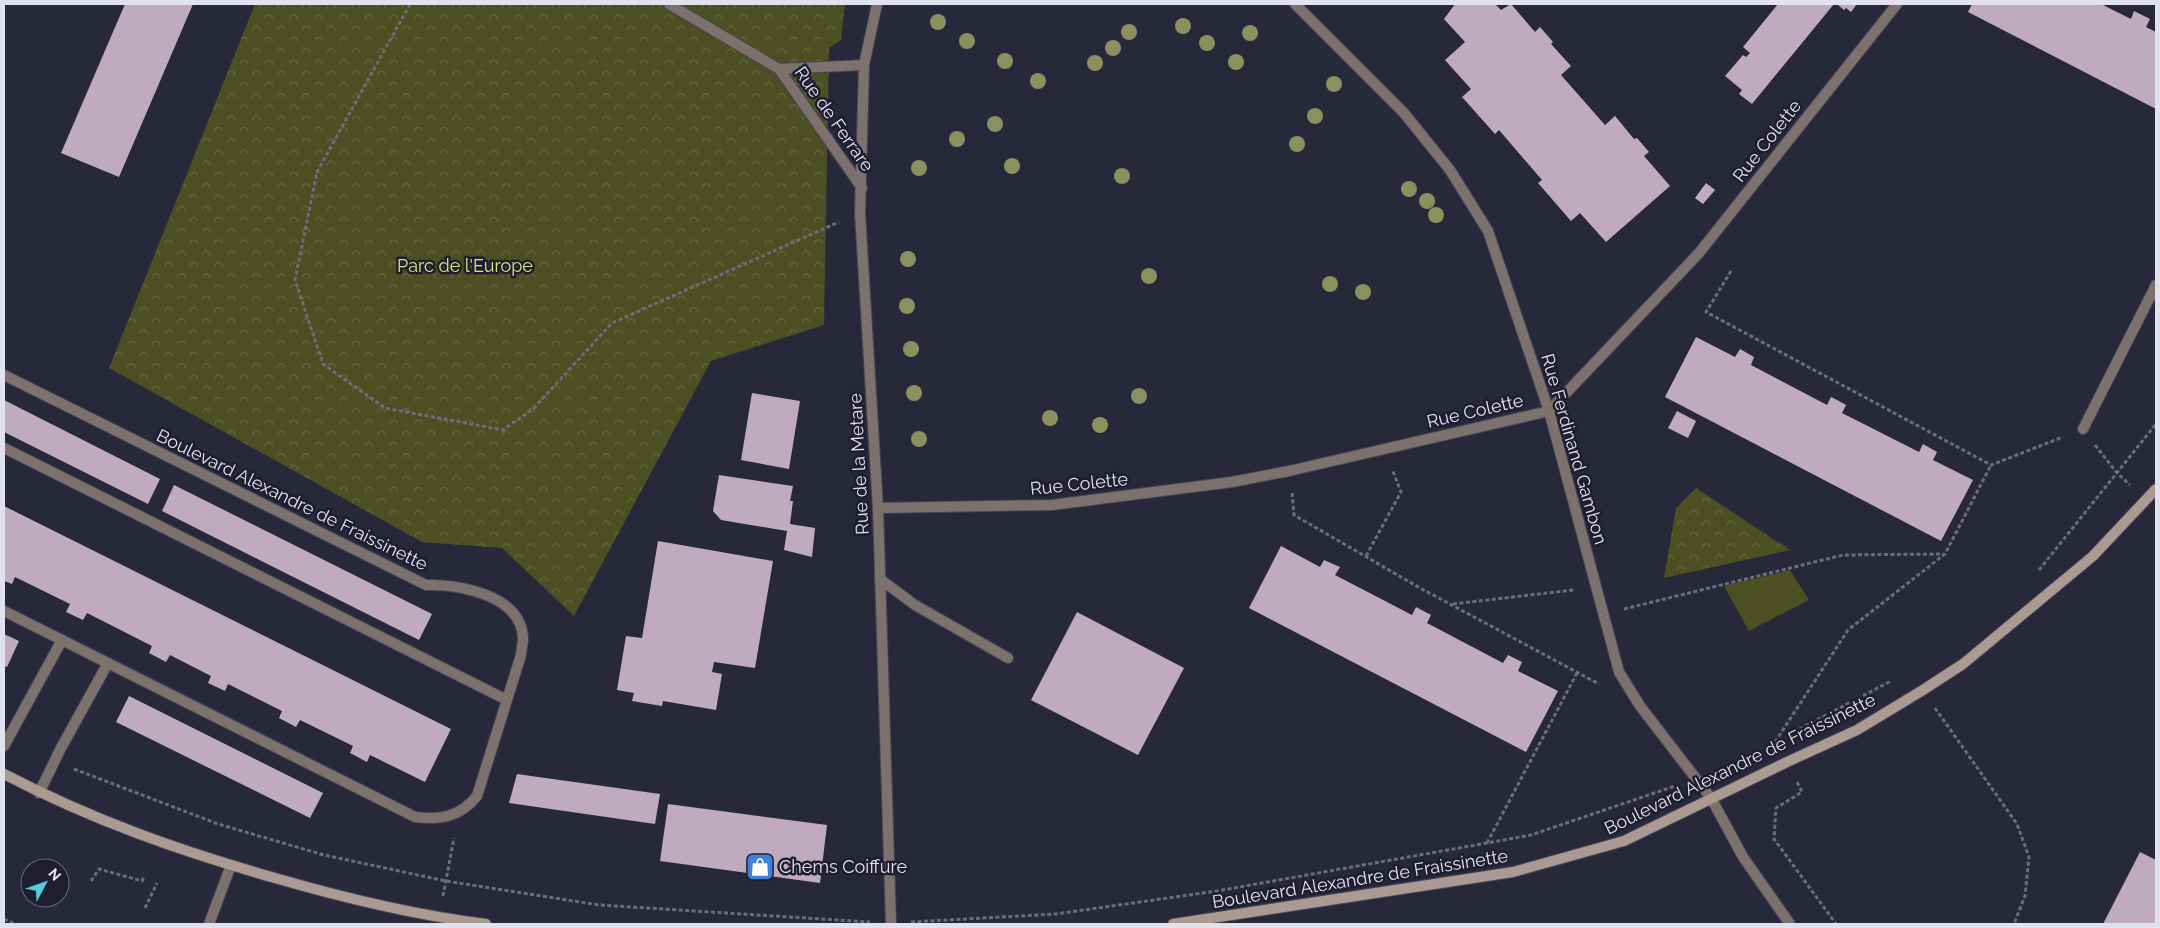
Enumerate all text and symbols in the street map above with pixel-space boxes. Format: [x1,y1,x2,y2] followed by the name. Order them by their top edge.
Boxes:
[790,62,879,176] street label: Rue de Ferrare
[1728,95,1805,186] street label: Rue Colette
[397,255,533,276] park label: Parc de l'Europe
[1537,351,1612,547] street label: Rue Ferdinand Gambon
[1425,389,1526,432] street label: Rue Colette
[844,392,873,535] street label: Rue de la Metare
[153,425,432,575] street label: Boulevard Alexandre de Fraissinette
[1029,468,1129,499] street label: Rue Colette
[1601,688,1879,839] street label: Boulevard Alexandre de Fraissinette
[1211,845,1510,912] street label: Boulevard Alexandre de Fraissinette
[745,852,775,882] shop icon: Chems Coiffure
[779,856,907,877] place label: Chems Coiffure
[20,858,70,908] north arrow
[45,865,64,884] text: N

